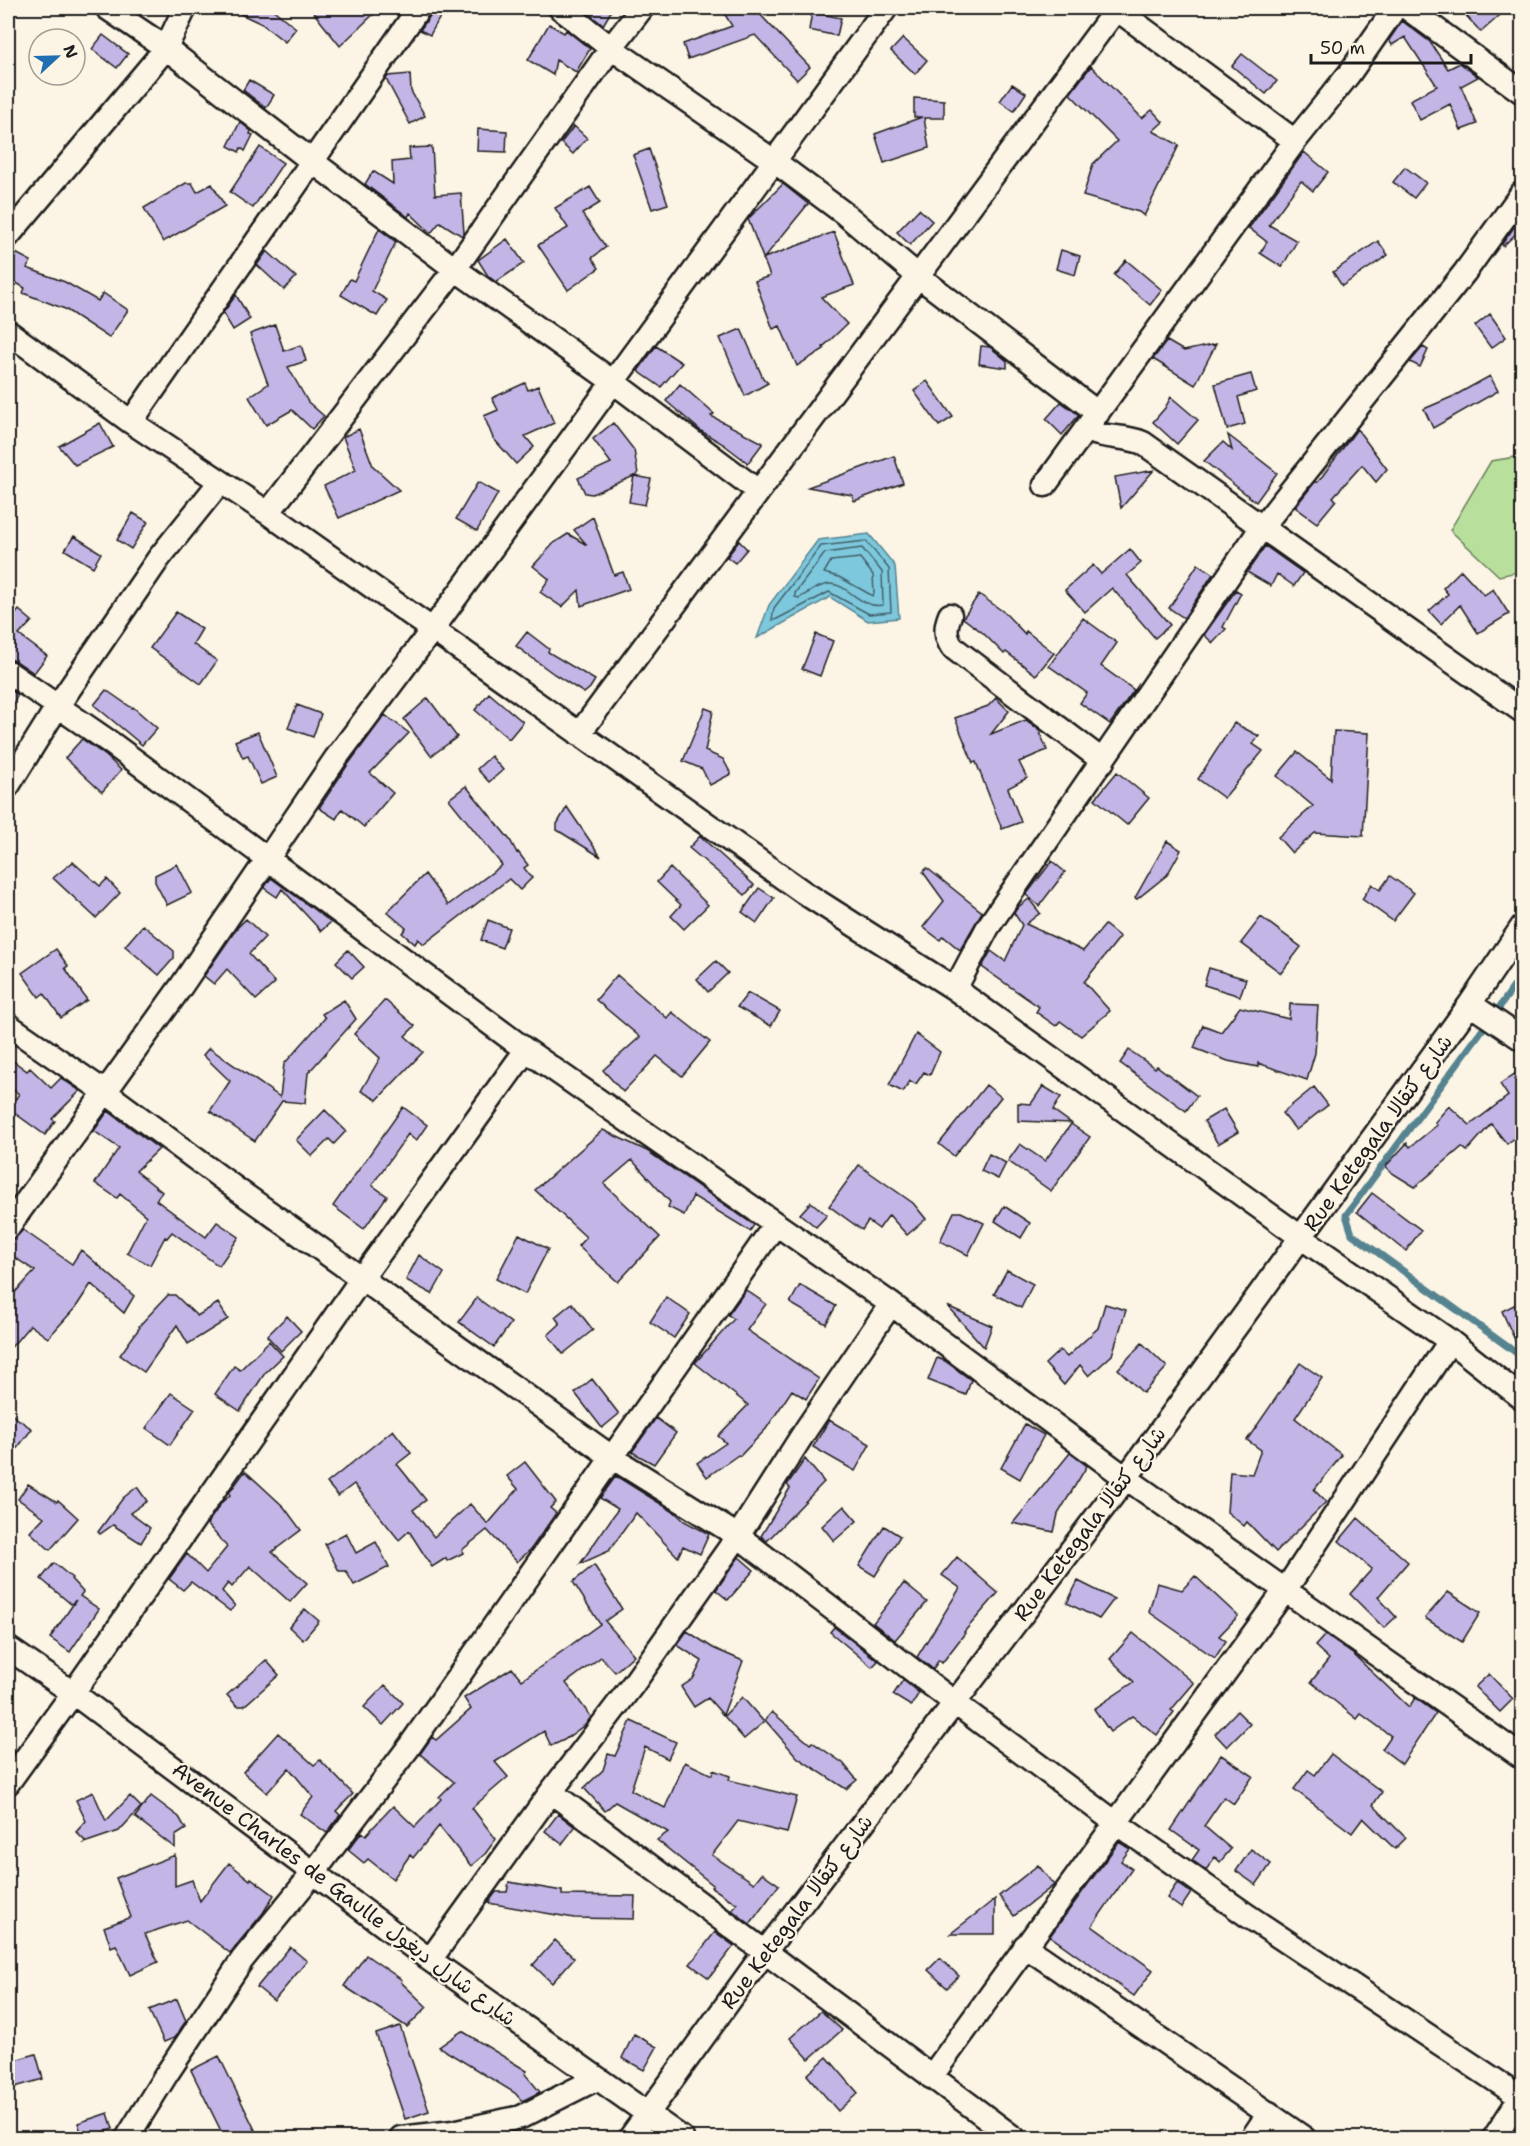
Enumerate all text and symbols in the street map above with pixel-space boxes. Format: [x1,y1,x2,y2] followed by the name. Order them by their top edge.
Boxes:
[27,27,87,87] north arrow
[1311,27,1472,65] scale bar
[1320,36,1365,60] text: 50 m
[58,42,83,61] text: N
[1297,1029,1460,1238] street label: Rue Ketegala شارع كتقالا
[1008,1421,1173,1628] street label: Rue Ketegala شارع كتقالا
[166,1755,522,2033] street label: Avenue Charles de Gaulle شارع شارل ديغول
[715,1809,880,2016] street label: Rue Ketegala شارع كتقالا

